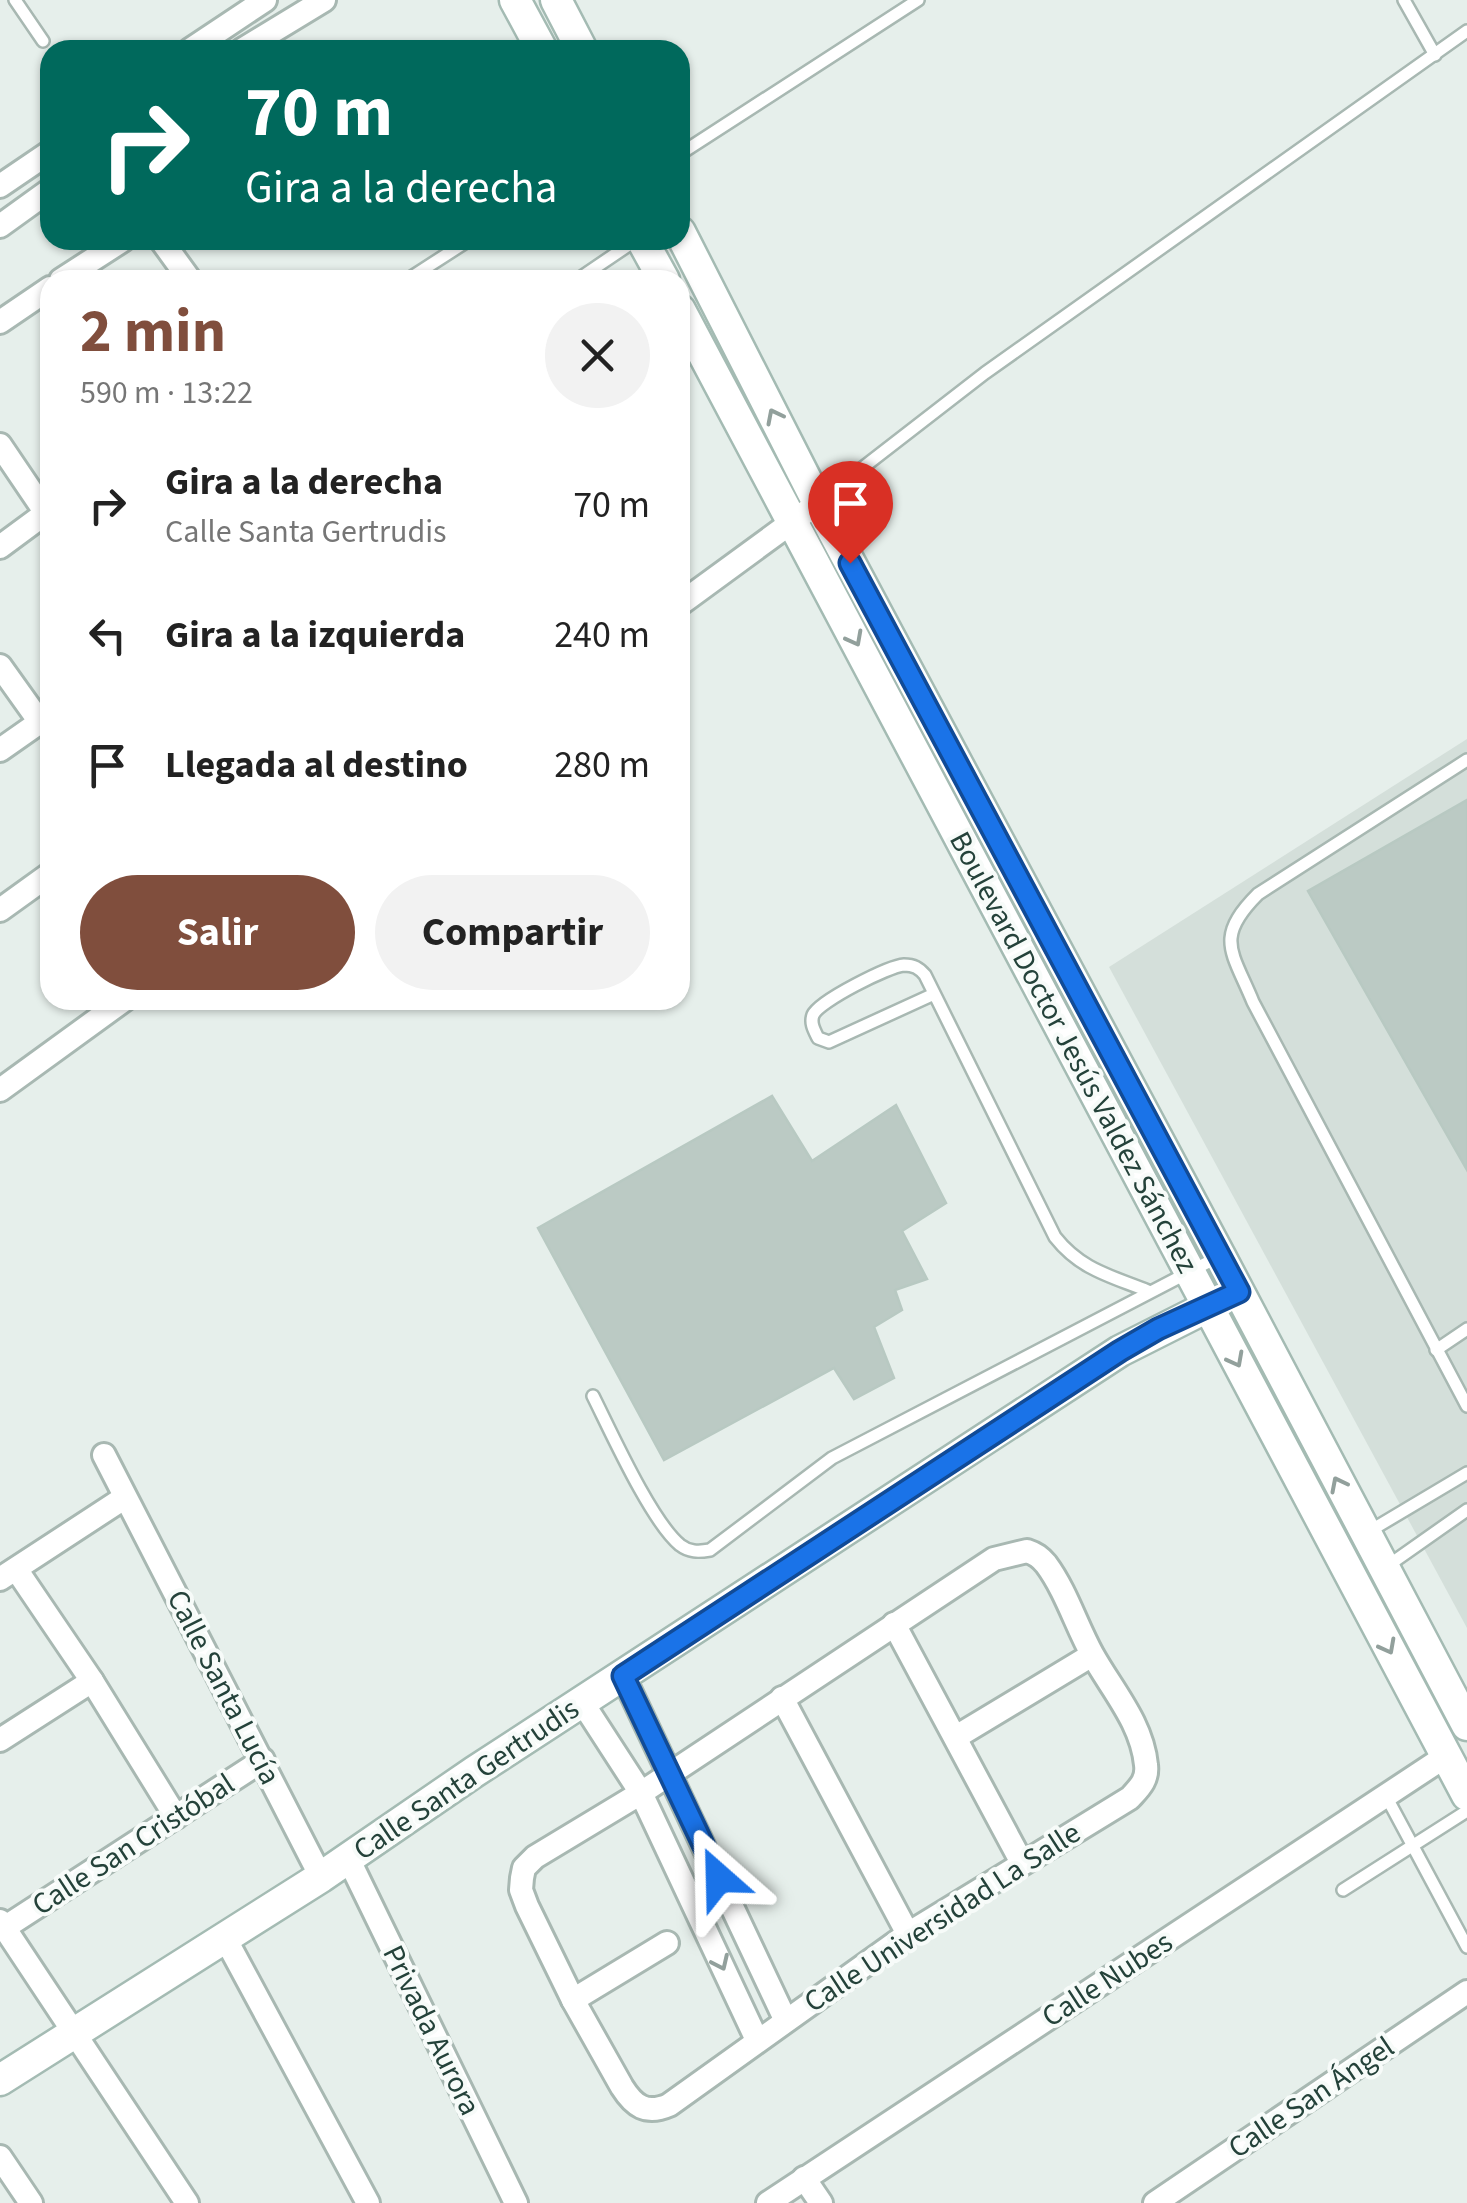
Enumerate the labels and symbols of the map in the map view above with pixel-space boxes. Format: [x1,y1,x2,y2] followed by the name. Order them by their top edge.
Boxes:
[767,408,786,426] one-way arrow
[808,461,893,564] pin
[843,629,862,647] one-way arrow
[939,824,1209,1281] street label: Boulevard Doctor Jesús Valdez Sánchez
[1223,1350,1243,1368] one-way arrow
[1330,1476,1350,1494] one-way arrow
[156,1582,291,1792] street label: Calle Santa Lucía
[1376,1637,1395,1655] one-way arrow
[345,1688,588,1871] street label: Calle Santa Gertrudis
[24,1763,243,1926] street label: Calle San Cristóbal
[796,1812,1089,2023] street label: Calle Universidad La Salle
[667,1826,771,1930] position arrow
[1033,1921,1181,2038] street label: Calle Nubes
[372,1938,491,2123] street label: Privada Aurora
[708,1953,728,1971] one-way arrow
[1220,2026,1403,2169] street label: Calle San Ángel

